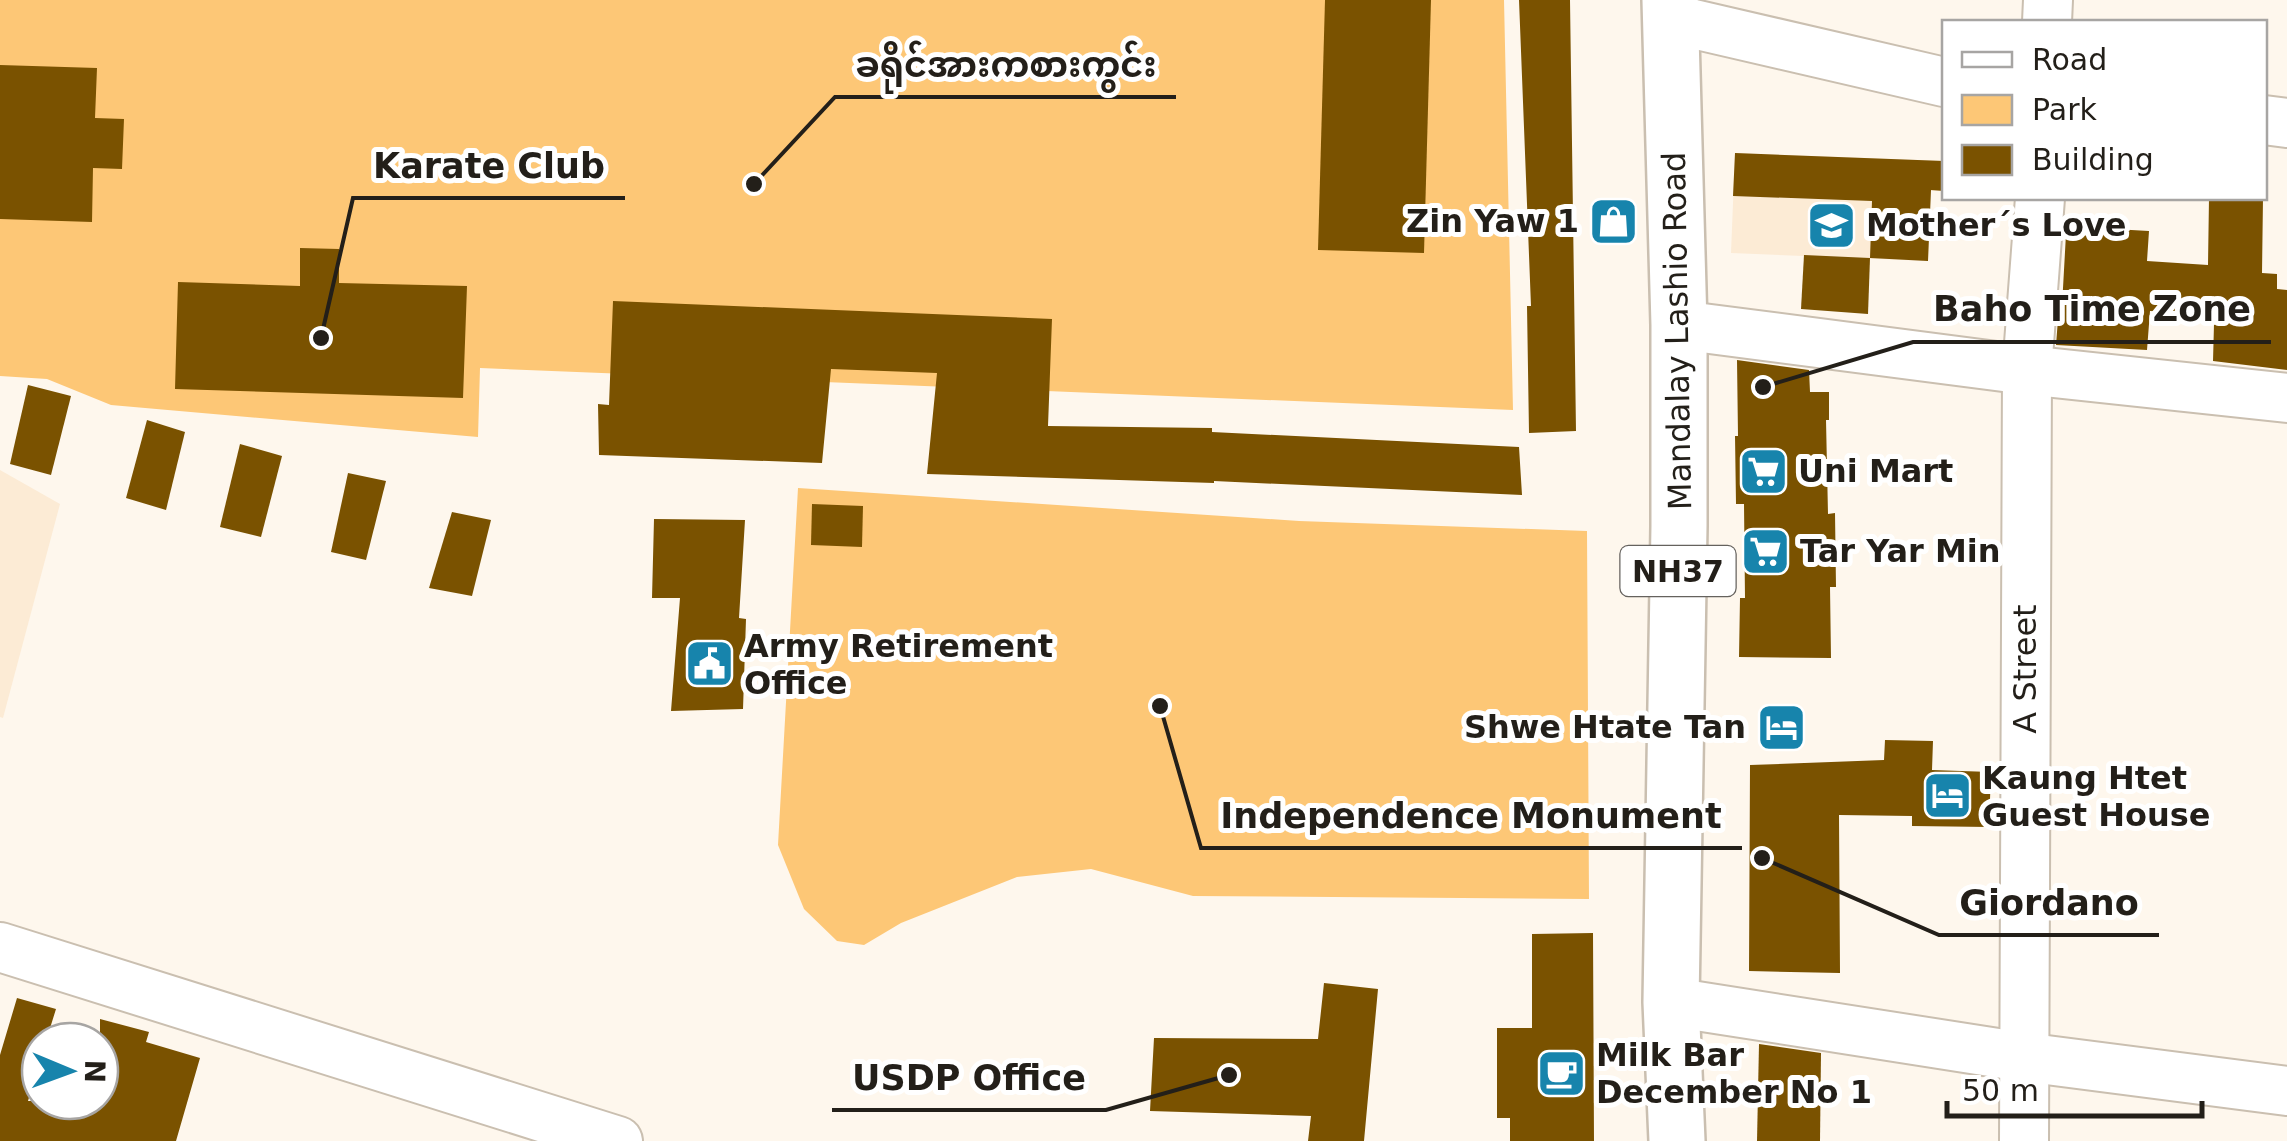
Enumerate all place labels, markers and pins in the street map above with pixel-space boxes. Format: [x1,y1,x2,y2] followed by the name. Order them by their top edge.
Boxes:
[835,32,1176,97] callout: ခရိုင်အားကစားကွင်း
[353,133,625,198] callout: Karate Club
[1588,195,1640,247] shop icon: Zin Yaw 1
[1805,199,1857,251] school or university icon: Mother´s Love
[1406,202,1579,240] place label: Zin Yaw 1
[1866,206,2127,244] place label: Mother´s Love
[1913,277,2271,342] callout: Baho Time Zone
[1737,445,1789,497] supermarket icon: Uni Mart
[1798,452,1953,490] place label: Uni Mart
[1739,525,1791,577] supermarket icon: Tar Yar Min
[1800,532,2001,570] place label: Tar Yar Min
[744,627,1053,702] place label: Army Retirement Office
[683,638,735,690] public building icon: Army Retirement Office
[1755,701,1807,753] hotel icon: Shwe Htate Tan
[1464,708,1746,746] place label: Shwe Htate Tan
[1982,759,2211,834] place label: Kaung Htet Guest House
[1921,770,1973,822] hotel icon: Kaung Htet Guest House
[1201,783,1742,848] callout: Independence Monument
[1939,870,2159,935] callout: Giordano
[1596,1036,1872,1111] place label: Milk Bar December No 1
[832,1045,1106,1110] callout: USDP Office
[1535,1047,1587,1099] cafe icon: Milk Bar December No 1

